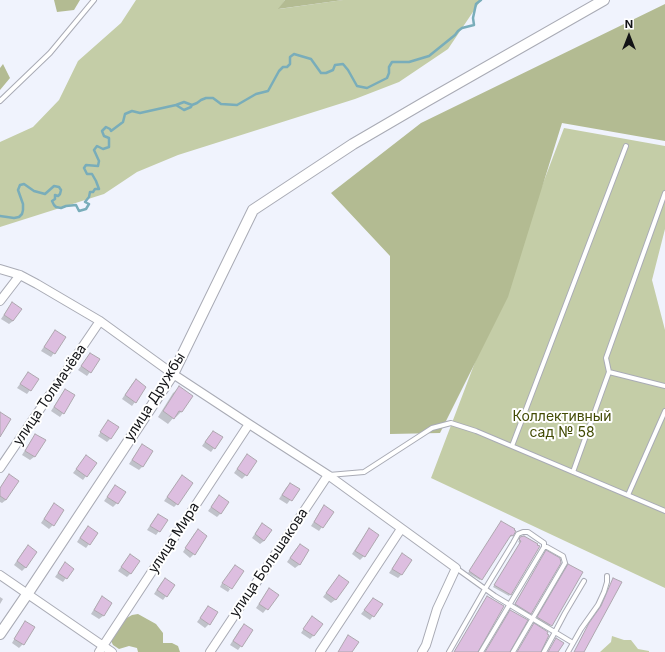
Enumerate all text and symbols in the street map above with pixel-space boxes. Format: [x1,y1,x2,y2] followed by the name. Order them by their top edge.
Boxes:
[609,16,649,56] north arrow
[625,17,633,31] text: N
[10,341,90,449] street label: улица Толмачёва
[121,350,189,444] street label: улица Дружбы
[513,409,611,442] park label: Коллективный сад № 58
[145,499,203,577] street label: улица Мира
[226,505,312,621] street label: улица Большакова

